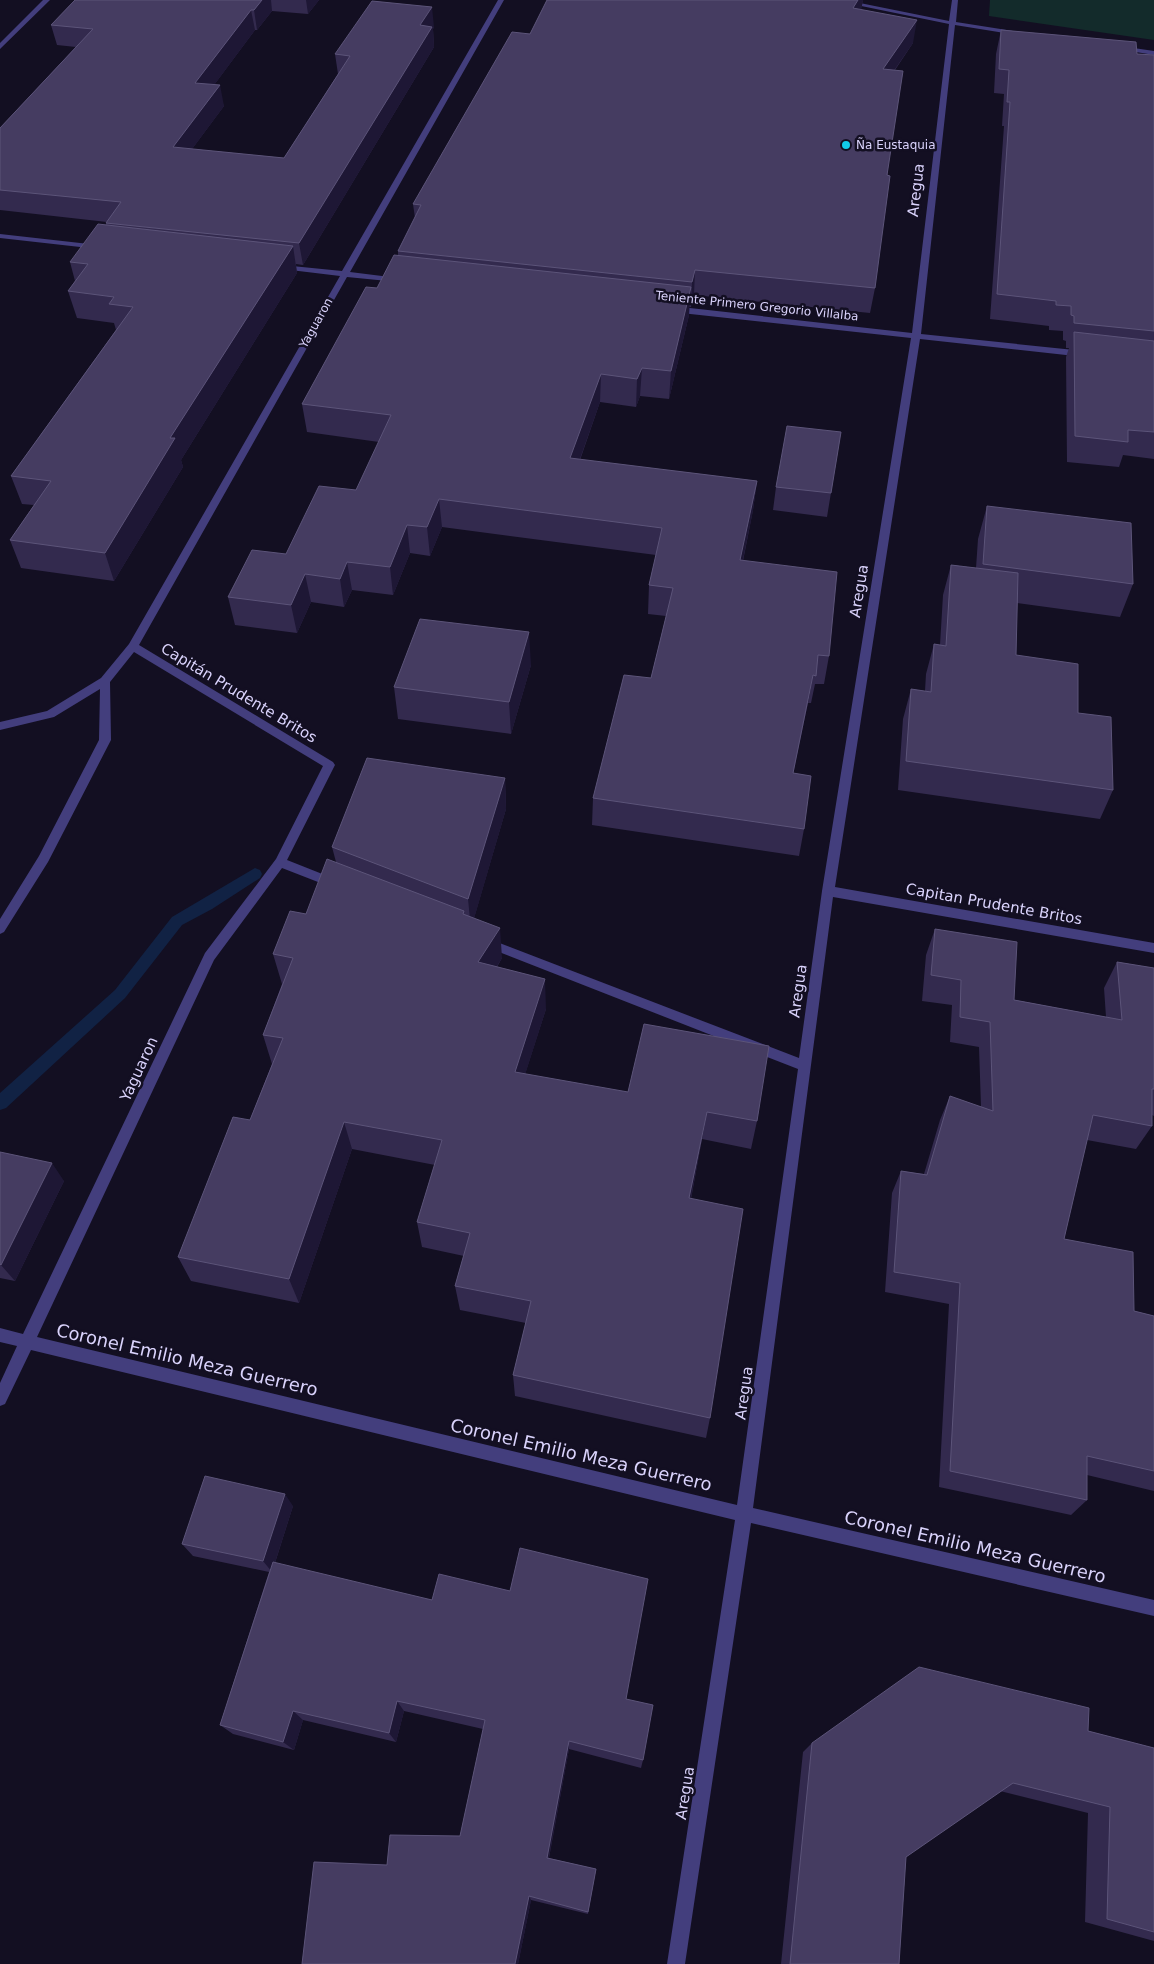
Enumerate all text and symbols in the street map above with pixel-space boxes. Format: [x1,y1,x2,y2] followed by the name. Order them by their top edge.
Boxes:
[856,137,936,152] place label: Ña Eustaquia
[840,139,852,151] marker: Ña Eustaquia
[904,162,928,218] street label: Aregua
[654,288,859,324] street label: Teniente Primero Gregorio Villalba
[296,295,336,351] street label: Yaguaron
[846,563,872,619] street label: Aregua
[158,639,320,747] street label: Capitán Prudente Britos
[904,880,1084,928] street label: Capitan Prudente Britos
[785,963,811,1019] street label: Aregua
[116,1034,162,1105] street label: Yaguaron
[54,1319,320,1400] street label: Coronel Emilio Meza Guerrero
[731,1365,757,1421] street label: Aregua
[448,1414,714,1495] street label: Coronel Emilio Meza Guerrero
[842,1506,1108,1587] street label: Coronel Emilio Meza Guerrero
[672,1765,698,1821] street label: Aregua

